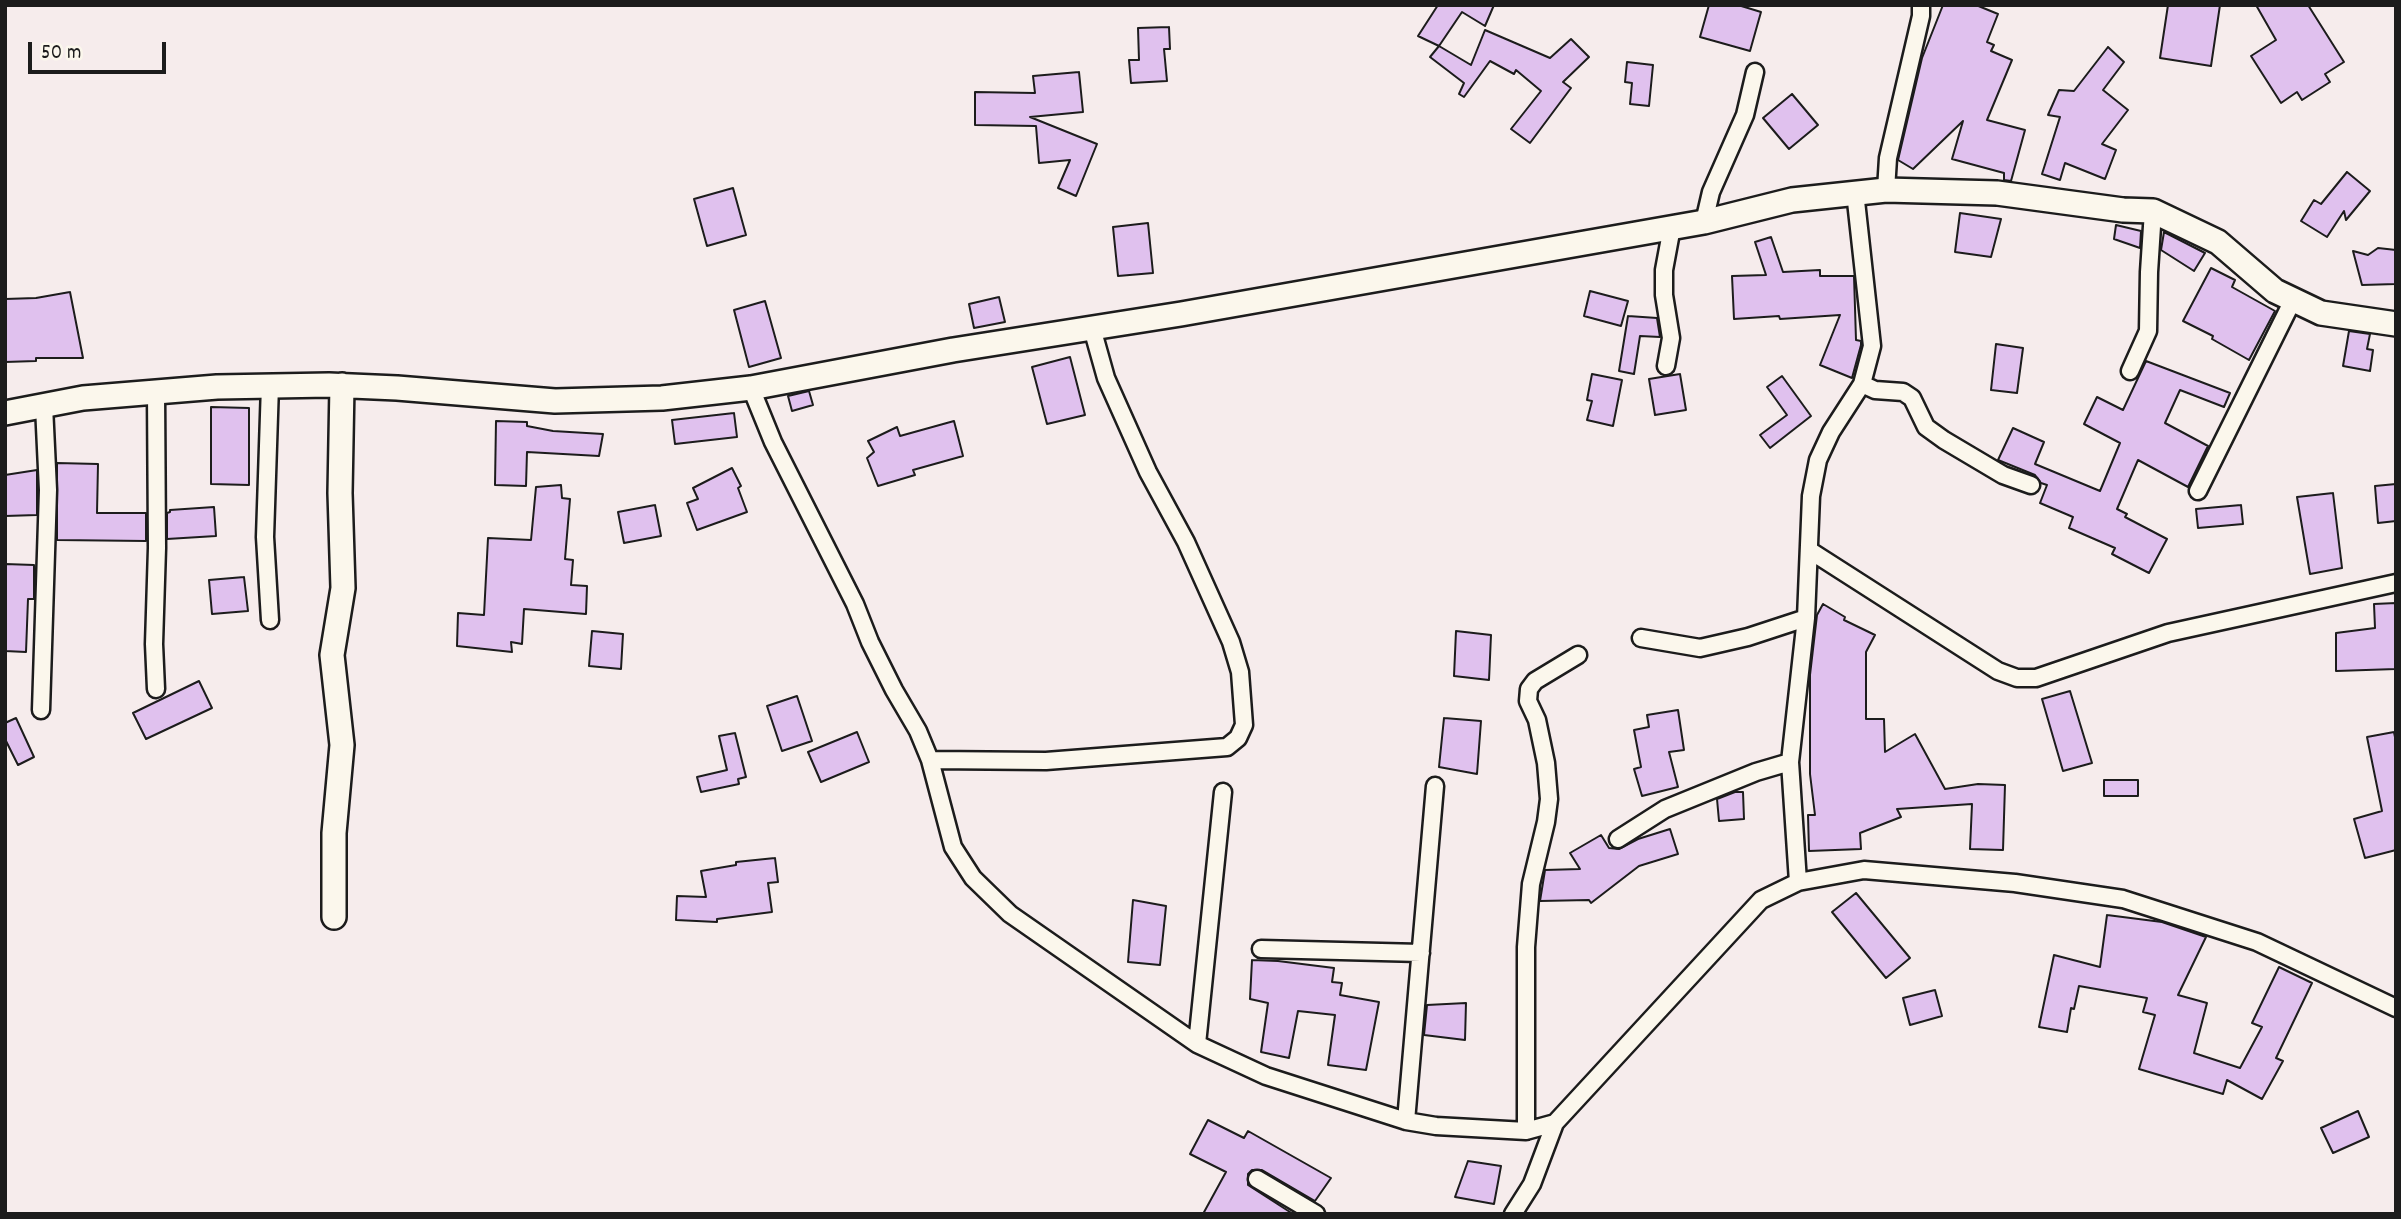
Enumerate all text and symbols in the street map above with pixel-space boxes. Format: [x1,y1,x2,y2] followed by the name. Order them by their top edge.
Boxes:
[32,28,170,72] scale bar
[41,39,81,69] text: 50 m

